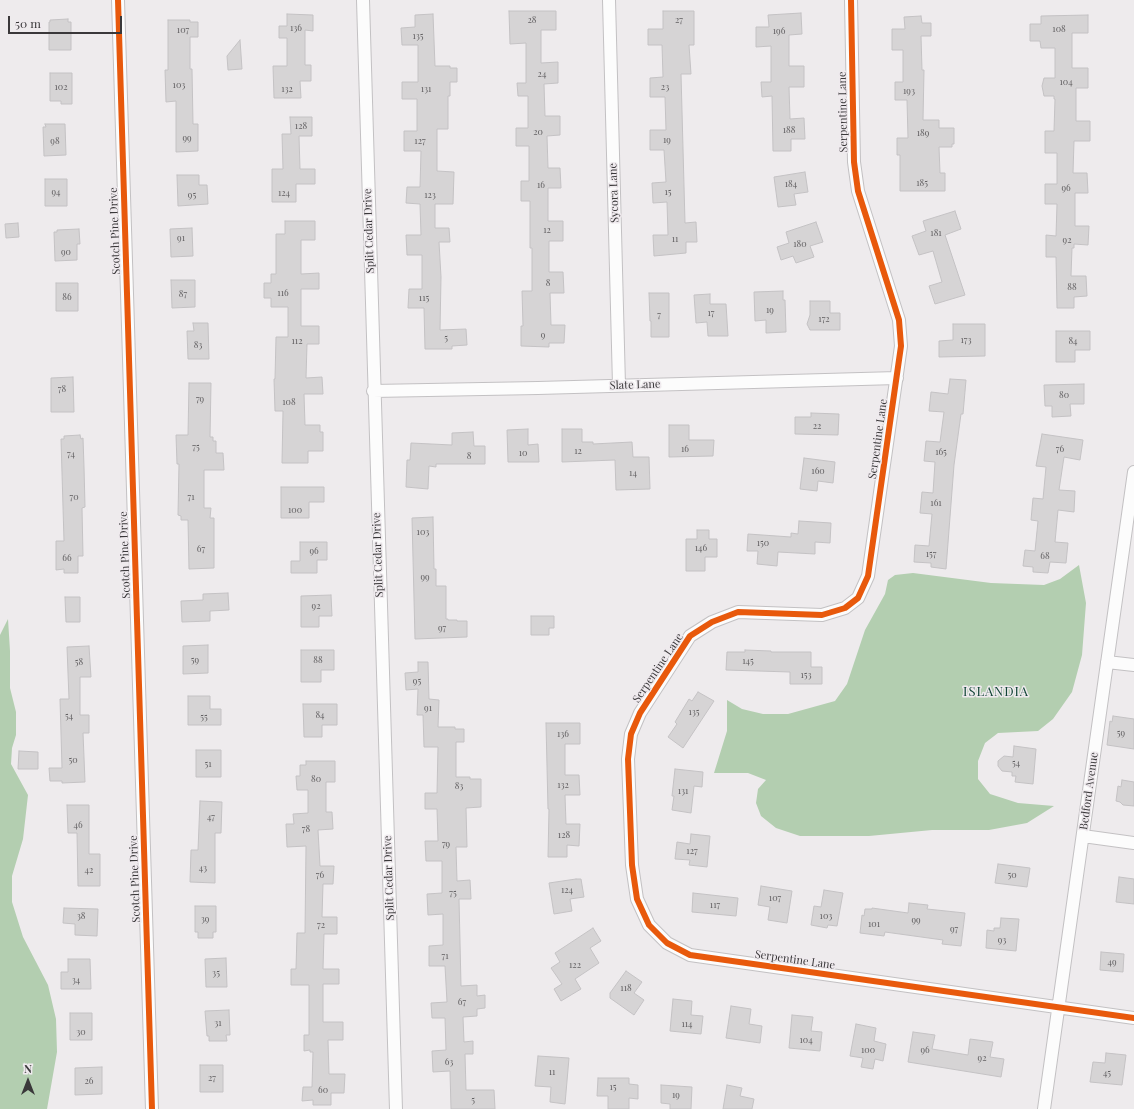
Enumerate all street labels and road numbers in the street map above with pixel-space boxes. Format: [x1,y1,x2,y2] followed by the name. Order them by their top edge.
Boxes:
[836,71,850,153] street label: Serpentine Lane
[606,163,622,223] street label: Sycora Lane
[107,187,123,275] street label: Scotch Pine Drive
[361,188,377,274] street label: Split Cedar Drive
[609,378,661,392] street label: Slate Lane
[866,398,890,480] street label: Serpentine Lane
[117,511,133,599] street label: Scotch Pine Drive
[370,512,386,598] street label: Split Cedar Drive
[630,631,686,705] street label: Serpentine Lane
[1077,751,1101,831] street label: Bedford Avenue
[127,835,143,923] street label: Scotch Pine Drive
[381,835,397,921] street label: Split Cedar Drive
[754,948,836,972] street label: Serpentine Lane

